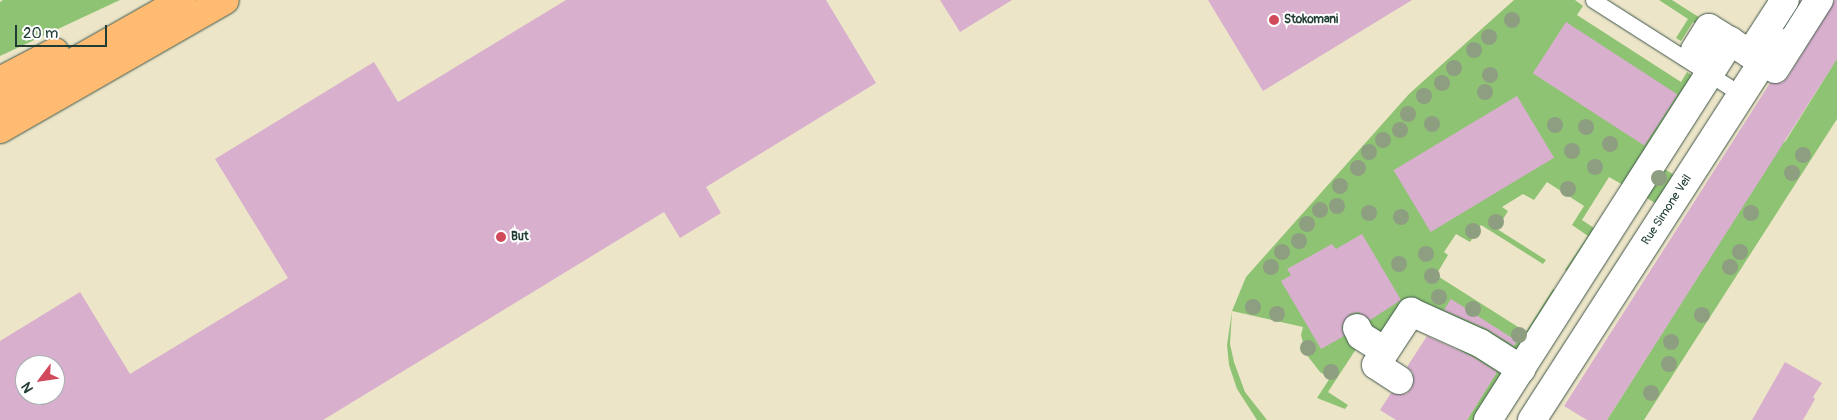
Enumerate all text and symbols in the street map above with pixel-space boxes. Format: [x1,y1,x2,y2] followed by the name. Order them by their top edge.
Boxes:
[1284,13,1338,27] place label: Stokomani
[1268,14,1280,26] marker: Stokomani
[18,15,110,47] scale bar
[23,24,58,43] text: 20 m
[1639,172,1695,248] street label: Rue Simone Veil
[511,230,529,244] place label: But
[495,231,507,243] marker: But
[15,355,65,405] north arrow
[18,379,37,396] text: N

